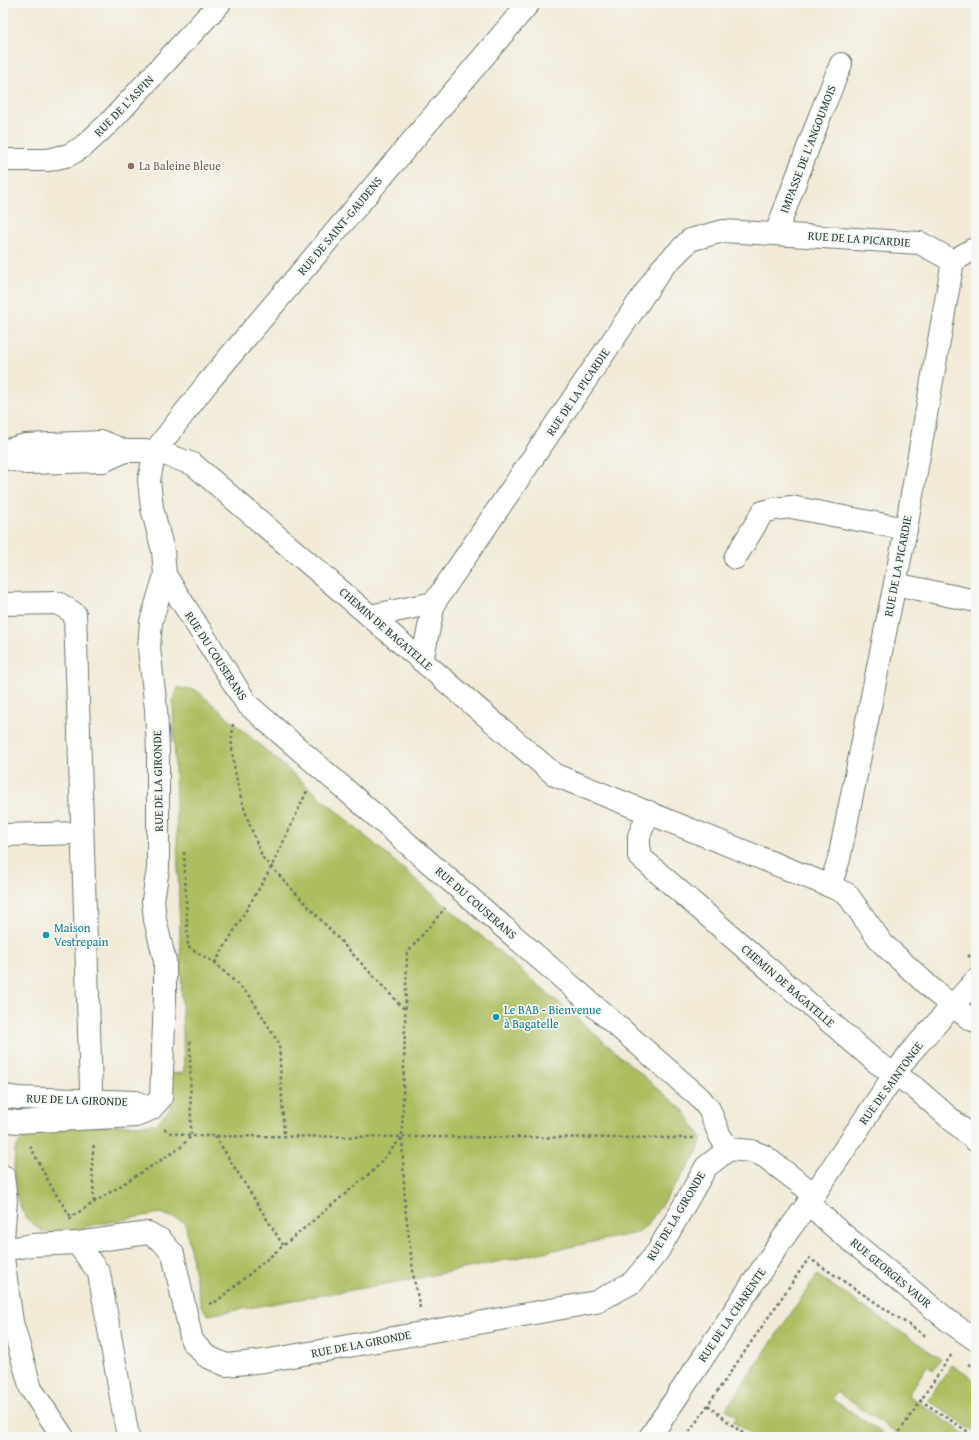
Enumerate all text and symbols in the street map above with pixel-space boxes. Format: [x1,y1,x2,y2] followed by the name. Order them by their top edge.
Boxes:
[90,71,158,140] street label: RUE DE L'ASPIN
[775,82,840,215] street label: IMPASSE DE L'ANGOUMOIS
[139,157,221,174] place label: La Baleine Bleue
[126,161,136,171] marker: La Baleine Bleue
[293,173,386,279] street label: RUE DE SAINT-GAUDENS
[807,226,911,251] street label: RUE DE LA PICARDIE
[542,344,613,439] street label: RUE DE LA PICARDIE
[879,514,916,618] street label: RUE DE LA PICARDIE
[336,583,437,674] street label: CHEMIN DE BAGATELLE
[181,608,252,704] street label: RUE DU COUSERANS
[148,730,167,832] street label: RUE DE LA GIRONDE
[432,862,521,943] street label: RUE DU COUSERANS
[54,919,109,950] place label: Maison Vestrepain
[41,930,51,940] marker: Maison Vestrepain
[738,940,839,1031] street label: CHEMIN DE BAGATELLE
[504,1001,602,1032] place label: Le BAB - Bienvenue à Bagatelle
[491,1012,501,1022] marker: Le BAB - Bienvenue à Bagatelle
[855,1038,927,1128] street label: RUE DE SAINTONGE
[26,1089,128,1110] street label: RUE DE LA GIRONDE
[642,1168,709,1264] street label: RUE DE LA GIRONDE
[847,1234,935,1312] street label: RUE GEORGES VAUR
[694,1264,770,1365] street label: RUE DE LA CHARENTE
[309,1325,412,1362] street label: RUE DE LA GIRONDE

